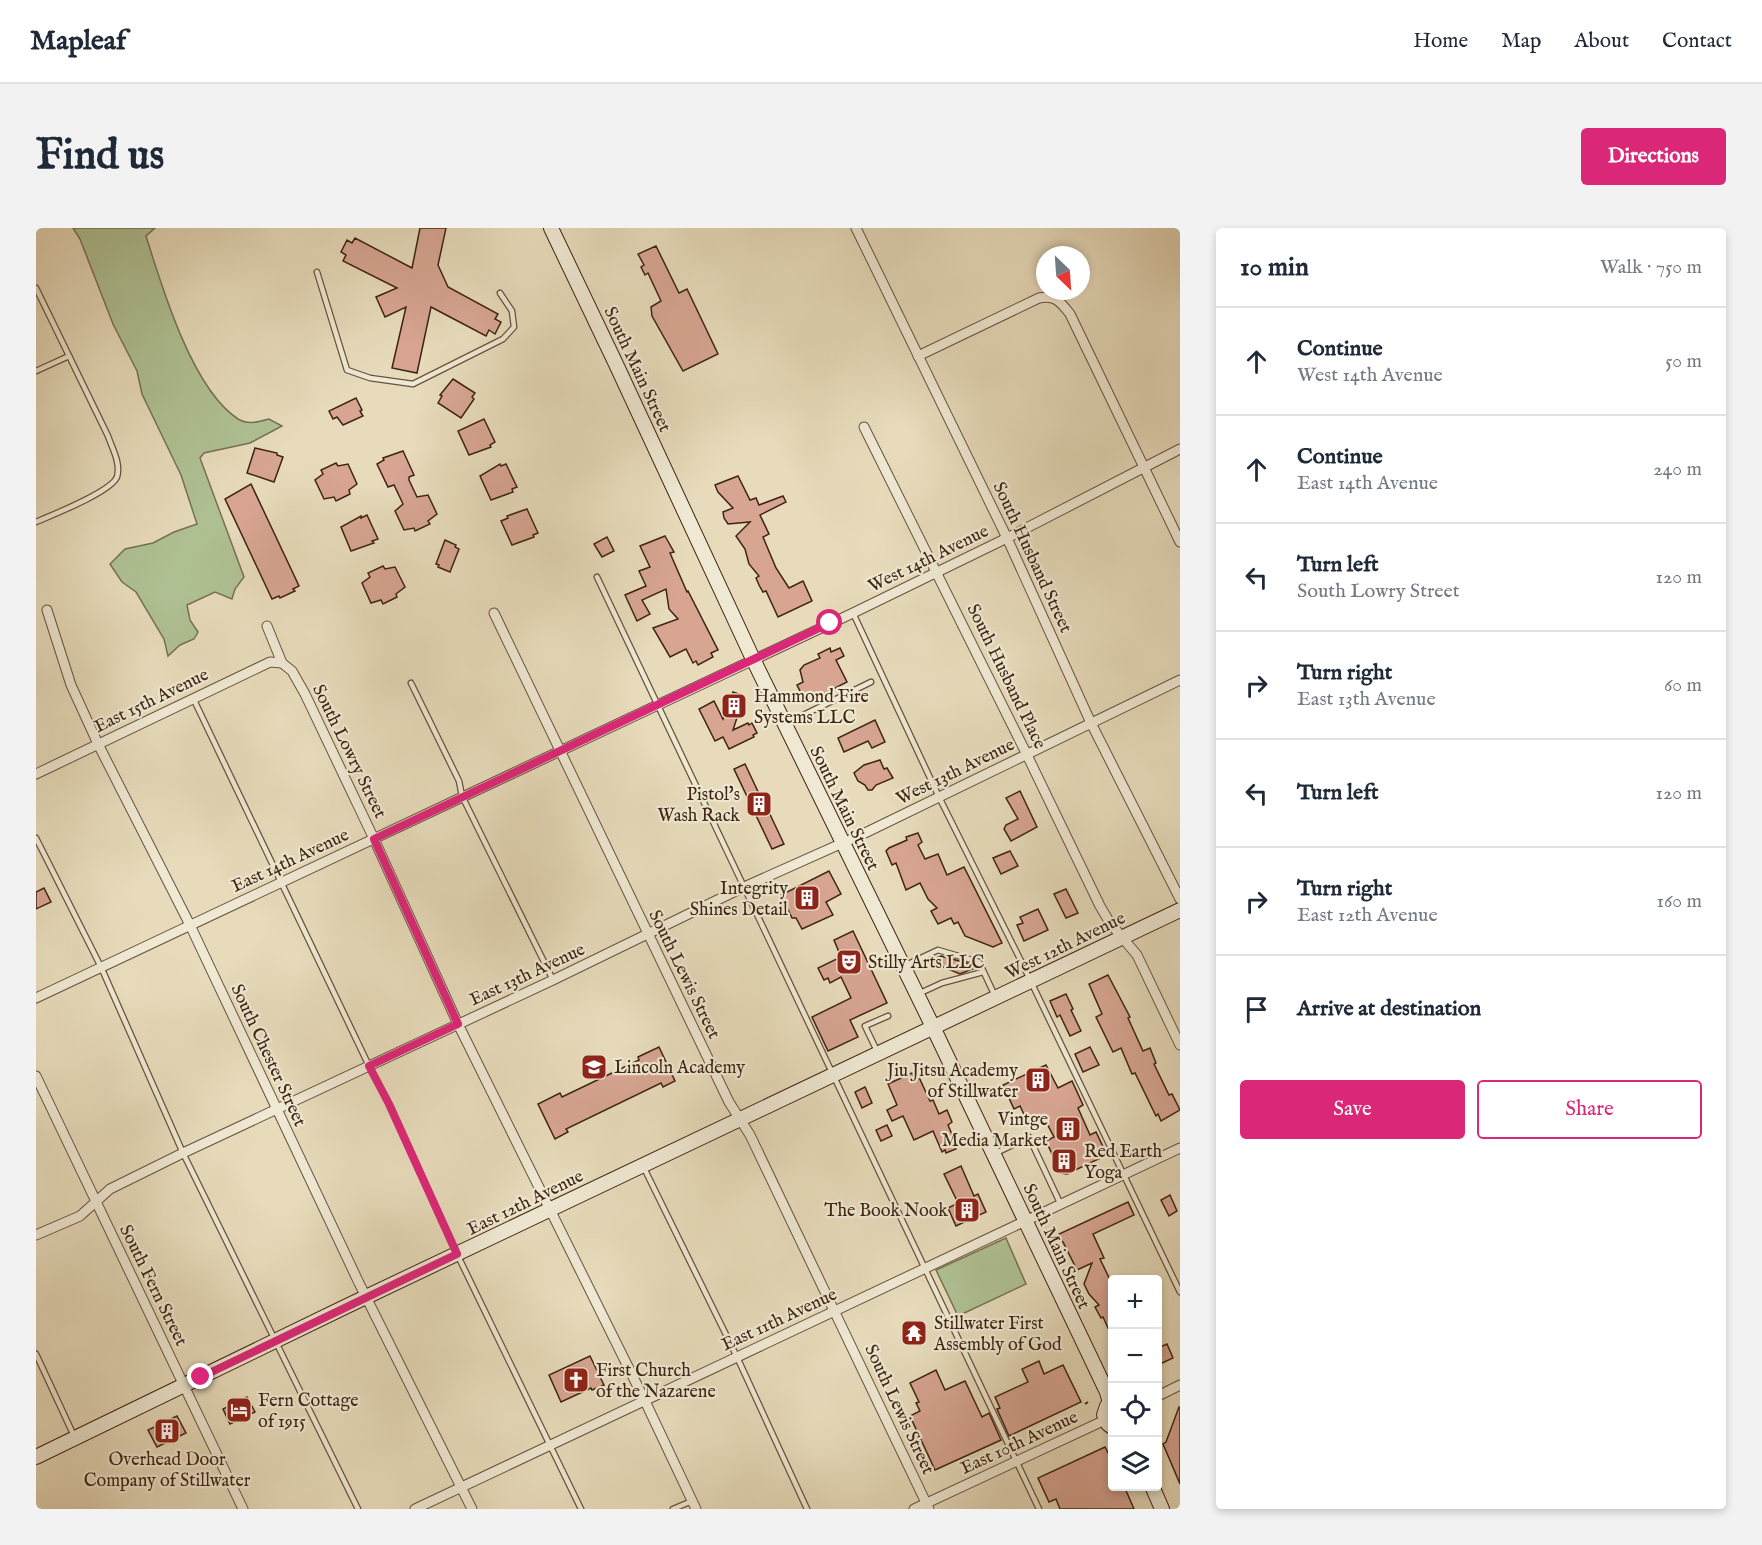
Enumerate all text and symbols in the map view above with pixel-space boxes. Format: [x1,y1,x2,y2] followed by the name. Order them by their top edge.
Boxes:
[30,24,126,59] text: Mapleaf
[1413,28,1468,55] text: Home
[1501,28,1541,55] text: Map
[1574,28,1629,55] text: About
[1662,28,1732,55] text: Contact
[1581,128,1726,185] button: Directions
[36,130,164,183] text: Find us
[1036,246,1090,300] north arrow
[1240,251,1309,284] text: 10 min
[1600,255,1702,280] text: Walk · 750 m
[598,303,676,436] street label: South Main Street
[1297,335,1383,363] text: Continue
[1240,345,1273,378] icon: ahead
[1665,349,1702,374] text: 50 m
[1297,363,1443,388] text: West 14th Avenue
[1297,443,1383,471] text: Continue
[1240,453,1273,486] icon: ahead
[1653,457,1702,482] text: 240 m
[1297,471,1438,496] text: East 14th Avenue
[987,478,1077,637] street label: South Husband Street
[865,520,993,598] street label: West 14th Avenue
[1297,551,1379,579] text: Turn left
[1240,561,1273,594] icon: left
[1656,565,1702,590] text: 120 m
[1297,579,1460,604] text: South Lowry Street
[961,600,1051,753] street label: South Husband Place
[816,609,842,635] route start
[1297,659,1392,687] text: Turn right
[91,664,213,739] street label: East 15th Avenue
[1240,669,1273,702] icon: right
[1664,673,1702,698] text: 60 m
[306,681,391,822] street label: South Lowry Street
[754,686,869,730] place label: Hammond Fire Systems LLC
[1297,687,1436,712] text: East 13th Avenue
[719,691,749,721] building icon: Hammond Fire Systems LLC
[893,734,1019,811] street label: West 13th Avenue
[804,743,884,875] street label: South Main Street
[1240,777,1273,810] icon: left
[1297,779,1379,807] text: Turn left
[1656,781,1702,806] text: 120 m
[658,784,740,828] place label: Pistol's Wash Rack
[744,789,774,819] building icon: Pistol's Wash Rack
[228,824,353,899] street label: East 14th Avenue
[1297,875,1392,903] text: Turn right
[690,878,788,922] place label: Integrity Shines Detail
[792,883,822,913] building icon: Integrity Shines Detail
[1240,885,1273,918] icon: right
[1656,889,1702,914] text: 160 m
[1297,903,1438,928] text: East 12th Avenue
[642,906,725,1043] street label: South Lewis Street
[1002,907,1129,985] street label: West 12th Avenue
[466,939,589,1012] street label: East 13th Avenue
[834,947,864,977] theatre icon: Stilly Arts LLC
[868,952,984,975] place label: Stilly Arts LLC
[225,981,311,1131] street label: South Chester Street
[1240,993,1273,1026] icon: arrive
[1297,995,1481,1023] text: Arrive at destination
[579,1052,609,1082] school or university icon: Lincoln Academy
[614,1057,745,1080] place label: Lincoln Academy
[885,1060,1018,1104] place label: Jiu Jitsu Academy of Stillwater
[1023,1065,1053,1095] building icon: Jiu Jitsu Academy of Stillwater
[1240,1080,1465,1139] button: Save
[1477,1080,1702,1139] button: Share
[942,1109,1048,1153] place label: Vintge Media Market
[1053,1114,1083,1144] building icon: Vintge Media Market
[1084,1141,1162,1185] place label: Red Earth Yoga
[1049,1146,1079,1176] building icon: Red Earth Yoga
[464,1165,588,1241] street label: East 12th Avenue
[1017,1180,1095,1313] street label: South Main Street
[952,1195,982,1225] building icon: The Book Nook
[824,1200,948,1223] place label: The Book Nook
[113,1221,192,1350] street label: South Fern Street
[1108,1275,1162,1491] map controls
[1108,1275,1162,1329] button: +
[718,1284,841,1357] street label: East 11th Avenue
[933,1313,1062,1357] place label: Stillwater First Assembly of God
[899,1318,929,1348] temple icon: Stillwater First Assembly of God
[1108,1329,1162,1383] button: −
[858,1341,939,1478] street label: South Lewis Street
[596,1360,716,1404] place label: First Church of the Nazarene
[187,1363,213,1389] route end
[561,1365,591,1395] church icon: First Church of the Nazarene
[1108,1383,1162,1437] button: locate
[258,1390,358,1434] place label: Fern Cottage of 1915
[224,1395,254,1425] hotel icon: Fern Cottage of 1915
[957,1406,1082,1481] street label: East 10th Avenue
[152,1416,182,1446] building icon: Overhead Door Company of Stillwater
[1108,1437,1162,1491] button: layers
[84,1449,251,1493] place label: Overhead Door Company of Stillwater

